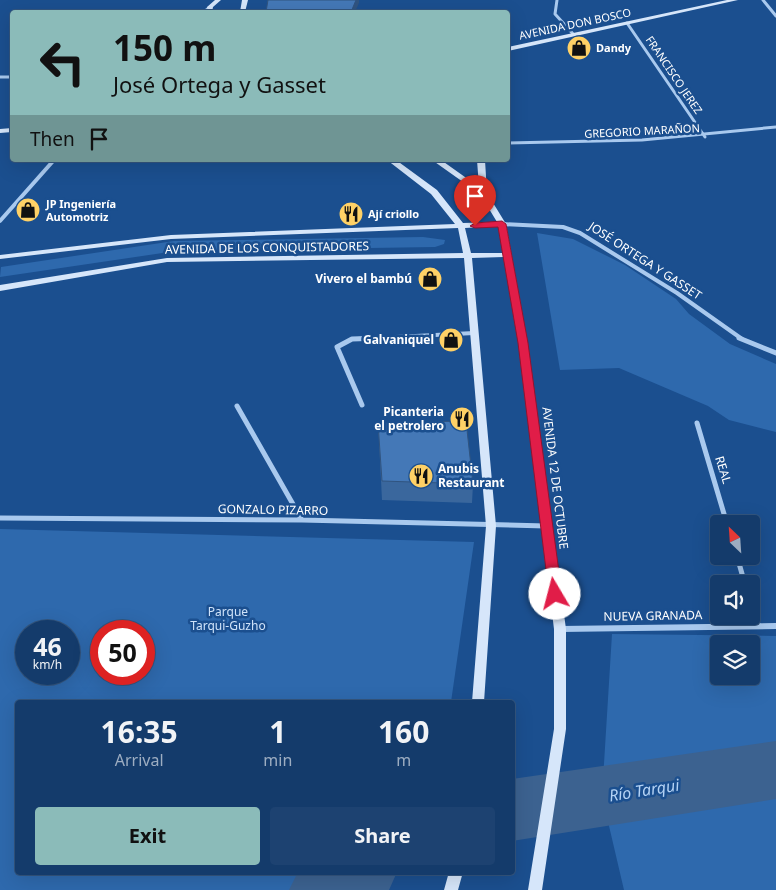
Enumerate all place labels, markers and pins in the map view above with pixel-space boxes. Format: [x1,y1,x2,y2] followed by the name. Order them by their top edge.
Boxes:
[566,35,592,61] shop icon: Dandy
[596,40,632,55] place label: Dandy
[454,175,496,226] pin
[45,196,116,224] place label: JP Ingeniería Automotriz
[15,197,41,223] shop icon: JP Ingeniería Automotriz
[338,201,364,227] restaurant icon: Ají criollo
[368,206,419,221] place label: Ají criollo
[417,266,443,292] shop icon: Vivero el bambú
[315,270,412,287] place label: Vivero el bambú
[438,327,464,353] shop icon: Galvaniquel
[363,331,434,348] place label: Galvaniquel
[374,403,444,434] place label: Picanteria el petrolero
[449,406,475,432] restaurant icon: Picanteria el petrolero
[438,460,505,491] place label: Anubis Restaurant
[408,463,434,489] restaurant icon: Anubis Restaurant

